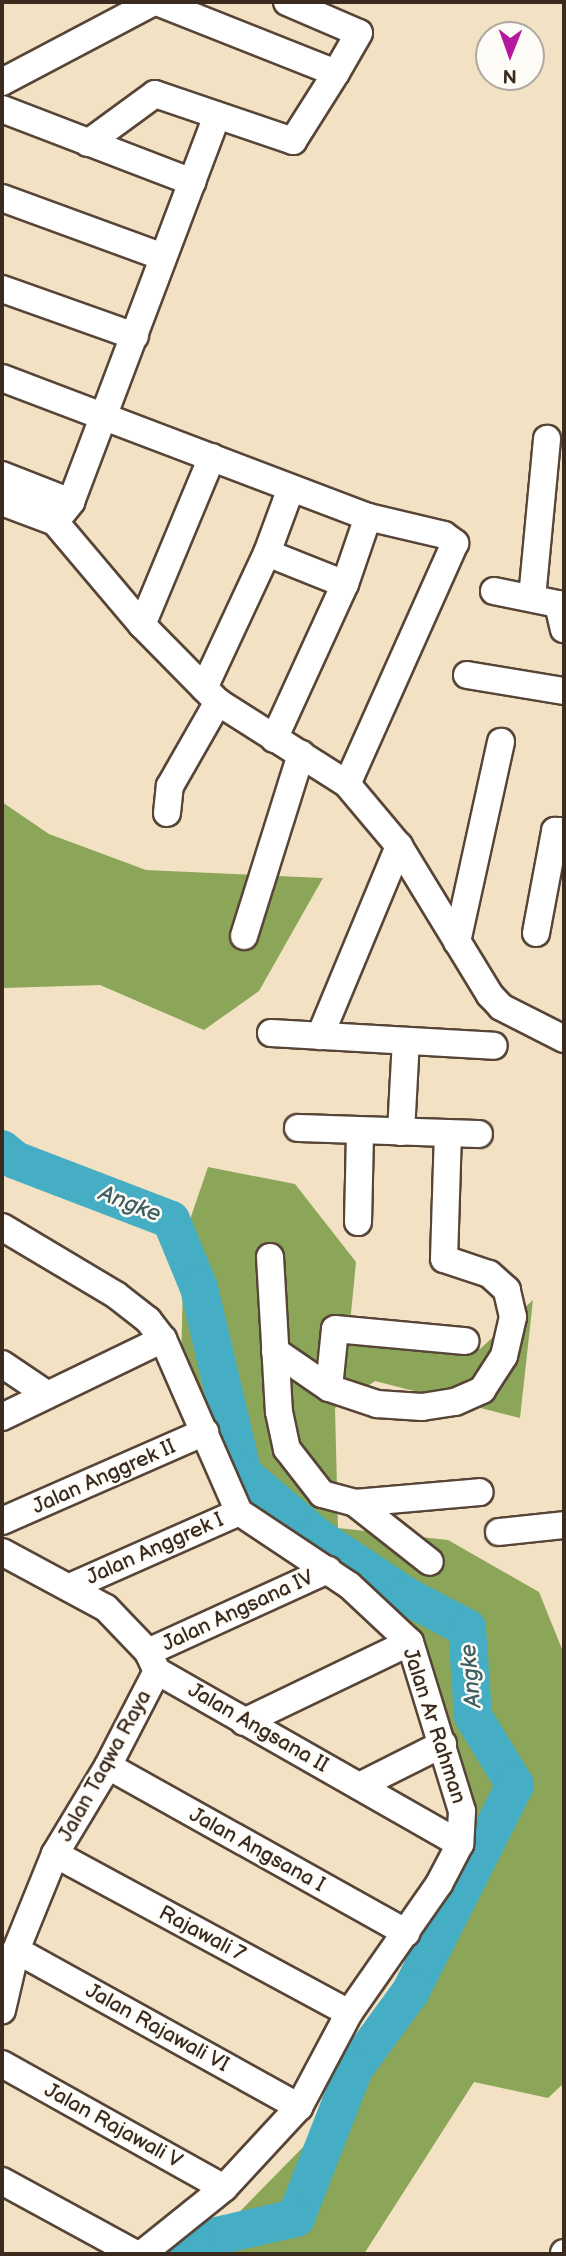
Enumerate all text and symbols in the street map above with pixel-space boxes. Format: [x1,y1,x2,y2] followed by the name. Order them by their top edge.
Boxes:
[475,21,545,91] north arrow
[502,64,517,87] text: N
[95,1180,165,1228] water label: Angke
[29,1434,179,1520] street label: Jalan Anggrek II
[83,1508,227,1590] street label: Jalan Anggrek I
[158,1565,318,1657] street label: Jalan Angsana IV
[454,1643,488,1709] water label: Angke
[397,1645,471,1807] street label: Jalan Ar Rahman
[183,1678,333,1778] street label: Jalan Angsana II
[53,1686,157,1846] street label: Jalan Taqwa Raya
[185,1802,329,1898] street label: Jalan Angsana I
[154,1901,250,1967] street label: Rajawali 7
[81,1978,233,2078] street label: Jalan Rajawali VI
[39,2078,187,2174] street label: Jalan Rajawali V

